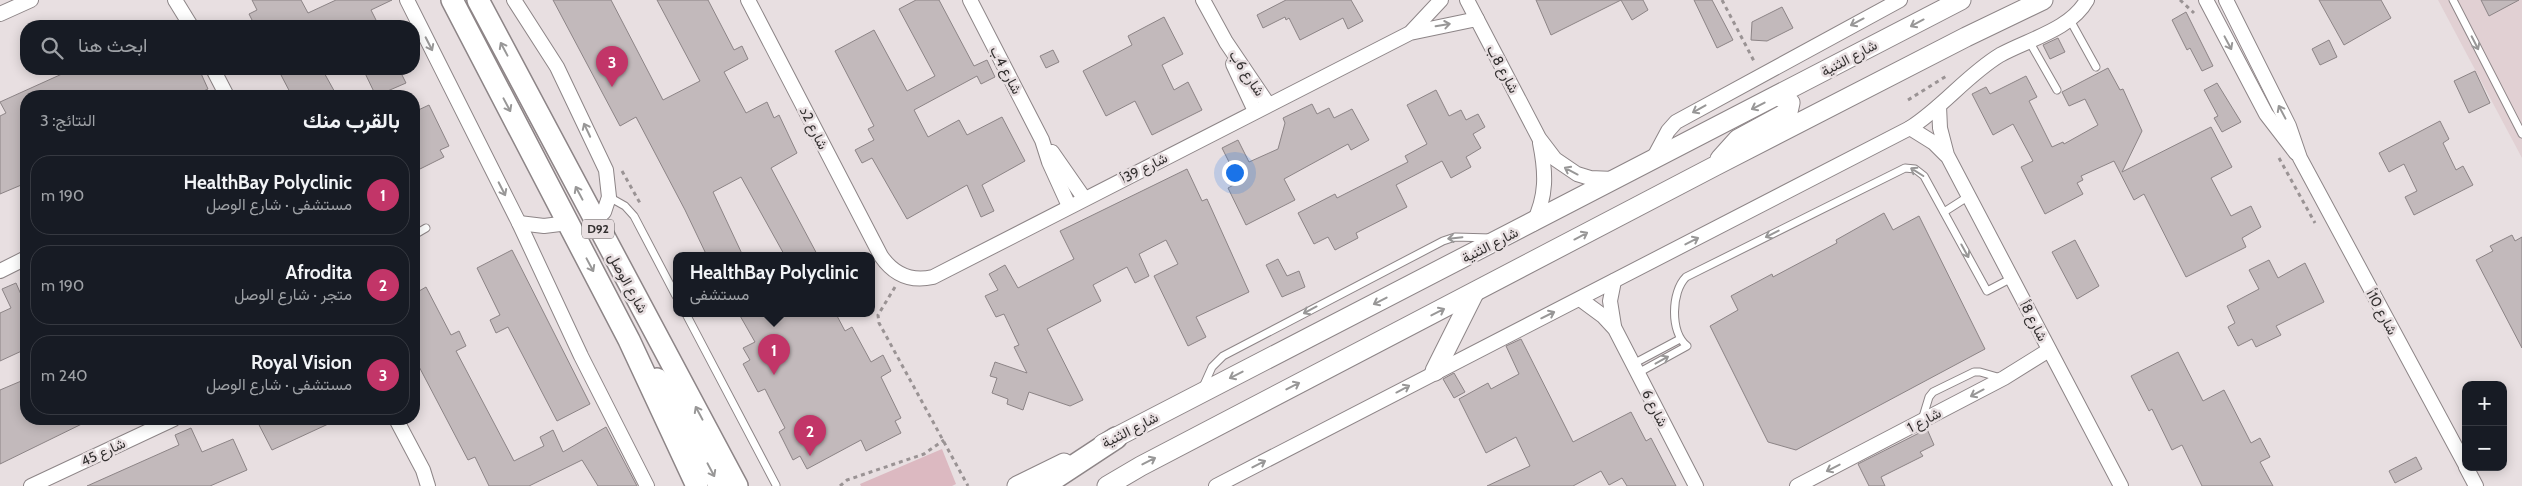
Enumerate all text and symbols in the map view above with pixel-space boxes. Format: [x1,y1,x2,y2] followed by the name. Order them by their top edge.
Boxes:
[1850,18,1865,28] one-way arrow
[1910,18,1925,28] one-way arrow
[20,20,420,75] search box
[1435,20,1451,30] one-way arrow
[38,34,66,62] icon: search
[78,34,147,57] text: ابحث هنا
[2224,35,2234,50] one-way arrow
[424,36,434,51] one-way arrow
[1818,36,1881,82] street label: شارع الثنية
[2470,36,2480,51] one-way arrow
[499,42,509,57] one-way arrow
[1481,42,1523,97] street label: شارع 8ب
[984,43,1026,98] street label: شارع 4ب
[596,46,628,87] pin: 3
[1223,47,1269,101] street label: شارع 6ب
[502,98,512,113] one-way arrow
[1750,101,1765,111] one-way arrow
[794,104,832,153] street label: شارع 2د
[1692,105,1707,114] one-way arrow
[2277,105,2287,120] one-way arrow
[303,108,400,133] text: بالقرب منك
[40,111,96,130] text: النتائج: 3
[582,123,591,138] one-way arrow
[1118,149,1171,189] street label: شارع 39أ
[1222,160,1248,186] your location
[1564,166,1579,176] one-way arrow
[1910,167,1924,178] one-way arrow
[183,171,352,194] text: HealthBay Polyclinic
[498,181,507,196] one-way arrow
[41,186,84,205] text: 190 m
[380,186,386,205] text: 1
[574,186,584,201] one-way arrow
[206,195,352,214] text: مستشفى · شارع الوصل
[582,220,614,238] road number: D92
[1459,223,1522,269] street label: شارع الثنية
[1765,230,1780,239] one-way arrow
[1574,231,1589,241] one-way arrow
[1447,234,1463,243] one-way arrow
[1685,236,1700,246] one-way arrow
[1961,244,1971,258] one-way arrow
[602,250,652,317] street label: شارع الوصل
[673,252,875,317] popup
[586,257,595,272] one-way arrow
[286,261,352,284] text: Afrodita
[690,261,858,284] text: HealthBay Polyclinic
[41,276,84,295] text: 190 m
[379,276,387,295] text: 2
[234,285,352,304] text: متجر · شارع الوصل
[690,285,749,304] text: مستشفى
[2361,286,2401,339] street label: شارع 10أ
[1373,296,1388,306] one-way arrow
[2014,298,2052,345] street label: شارع 8أ
[1303,306,1318,315] one-way arrow
[1430,306,1444,316] one-way arrow
[1540,310,1555,319] one-way arrow
[758,334,790,375] pin: 1
[251,351,352,374] text: Royal Vision
[1654,355,1669,364] one-way arrow
[41,366,87,385] text: 240 m
[379,366,387,385] text: 3
[1229,371,1244,380] one-way arrow
[206,375,352,394] text: مستشفى · شارع الوصل
[1286,381,1300,391] one-way arrow
[2462,381,2507,471] map controls
[2462,381,2507,426] button: +
[1396,384,1411,394] one-way arrow
[1636,386,1672,430] street label: شارع 6
[1970,389,1985,398] one-way arrow
[1904,404,1945,438] street label: شارع 1
[694,406,703,421] one-way arrow
[1099,408,1162,454] street label: شارع الثنية
[794,415,826,456] pin: 2
[2462,426,2507,471] button: −
[78,434,129,472] street label: شارع 45
[1142,456,1157,466] one-way arrow
[1251,459,1266,468] one-way arrow
[706,462,716,477] one-way arrow
[1825,463,1840,473] one-way arrow

